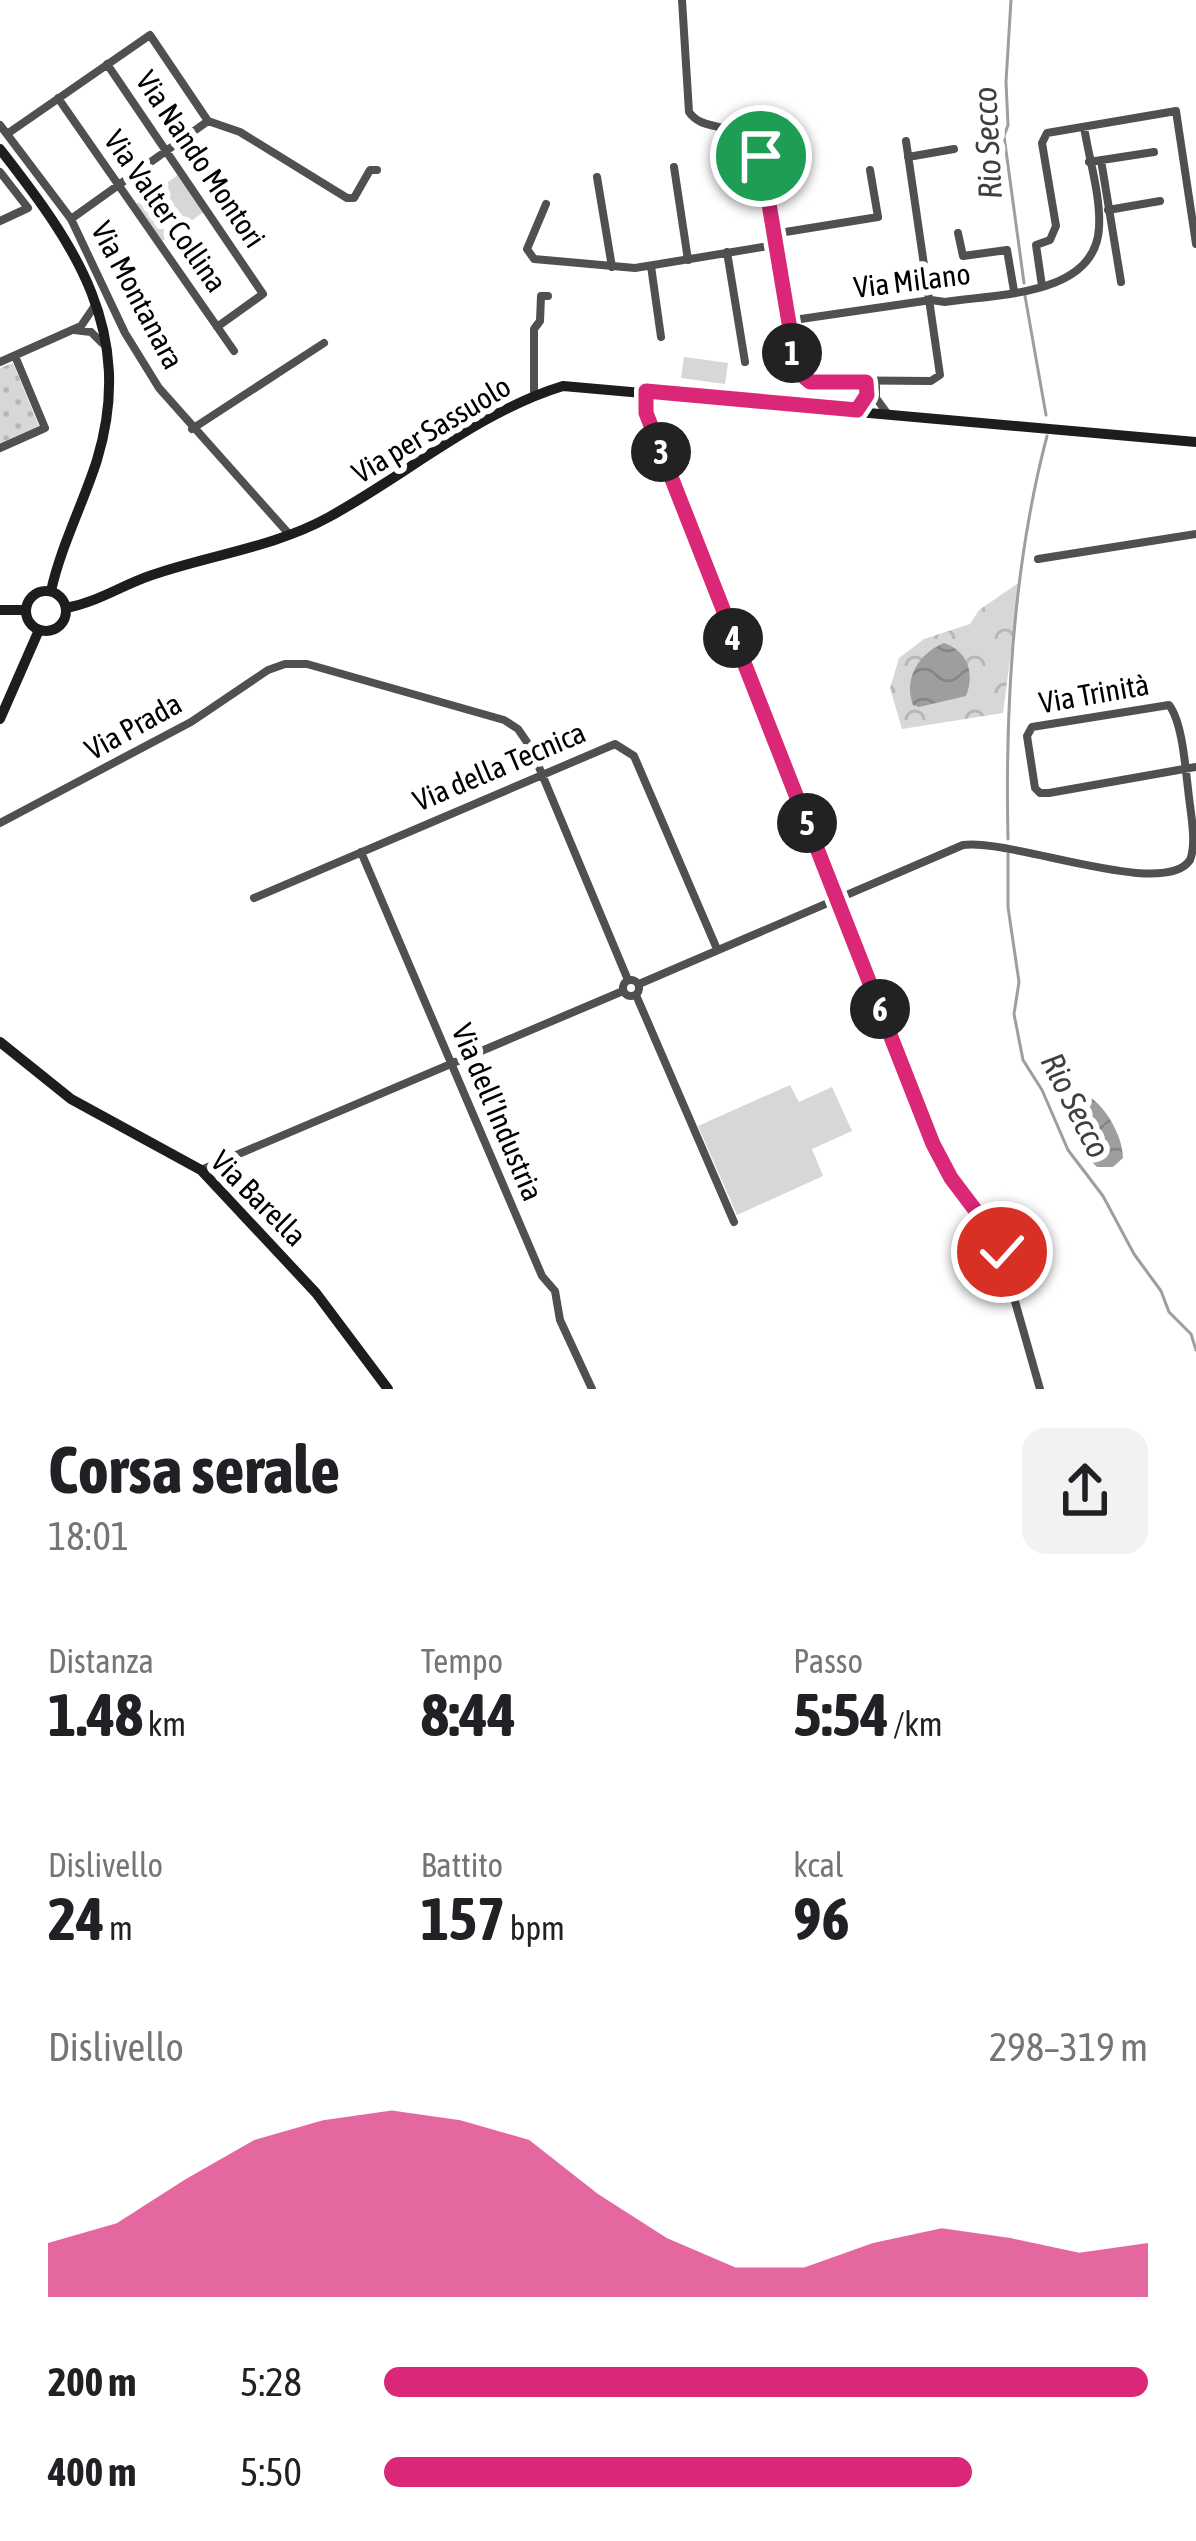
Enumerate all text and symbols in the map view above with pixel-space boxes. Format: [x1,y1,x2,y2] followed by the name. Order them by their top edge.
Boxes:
[130,64,272,254] street label: Via Nando Montori
[965,86,1009,200] water label: Rio Secco
[710,105,812,207] pin
[728,123,794,189] icon: arrive
[98,124,234,298] street label: Via Valter Collina
[85,216,191,374] street label: Via Montanara
[852,256,972,304] street label: Via Milano
[762,323,822,383] pin: 1
[784,334,800,372] text: 1
[346,368,516,490] street label: Via per Sassuolo
[631,422,691,482] pin: 3
[653,433,669,471] text: 3
[703,608,763,668] pin: 4
[725,619,741,657] text: 4
[1036,667,1152,719] street label: Via Trinità
[79,686,187,766] street label: Via Prada
[408,714,590,818] street label: Via della Tecnica
[777,793,837,853] pin: 5
[799,804,815,842] text: 5
[850,979,910,1039] pin: 6
[872,990,888,1028] text: 6
[446,1019,550,1205] street label: Via dell’Industria
[1034,1046,1118,1164] water label: Rio Secco
[204,1143,314,1253] street label: Via Barella
[951,1201,1053,1303] pin
[969,1219,1035,1285] icon: check
[1022,1428,1148,1554] button: share
[48,1431,340,1507] text: Corsa serale
[48,1514,129,1558] text: 18:01
[48,1642,154,1680] text: Distanza
[421,1642,503,1680] text: Tempo
[793,1642,863,1680] text: Passo
[48,1680,143,1749] text: 1.48
[421,1680,516,1749] text: 8:44
[793,1680,889,1749] text: 5:54
[143,1705,186,1743] text: km
[889,1705,943,1743] text: /km
[48,1846,163,1884] text: Dislivello
[421,1846,503,1884] text: Battito
[793,1846,844,1884] text: kcal
[48,1884,104,1953] text: 24
[421,1884,505,1953] text: 157
[793,1884,850,1953] text: 96
[104,1909,133,1947] text: m
[505,1909,565,1947] text: bpm
[48,2025,184,2069] text: Dislivello
[989,2025,1148,2069] text: 298–319 m
[48,2360,136,2404] text: 200 m
[240,2360,302,2404] text: 5:28
[48,2450,136,2494] text: 400 m
[240,2450,302,2494] text: 5:50

